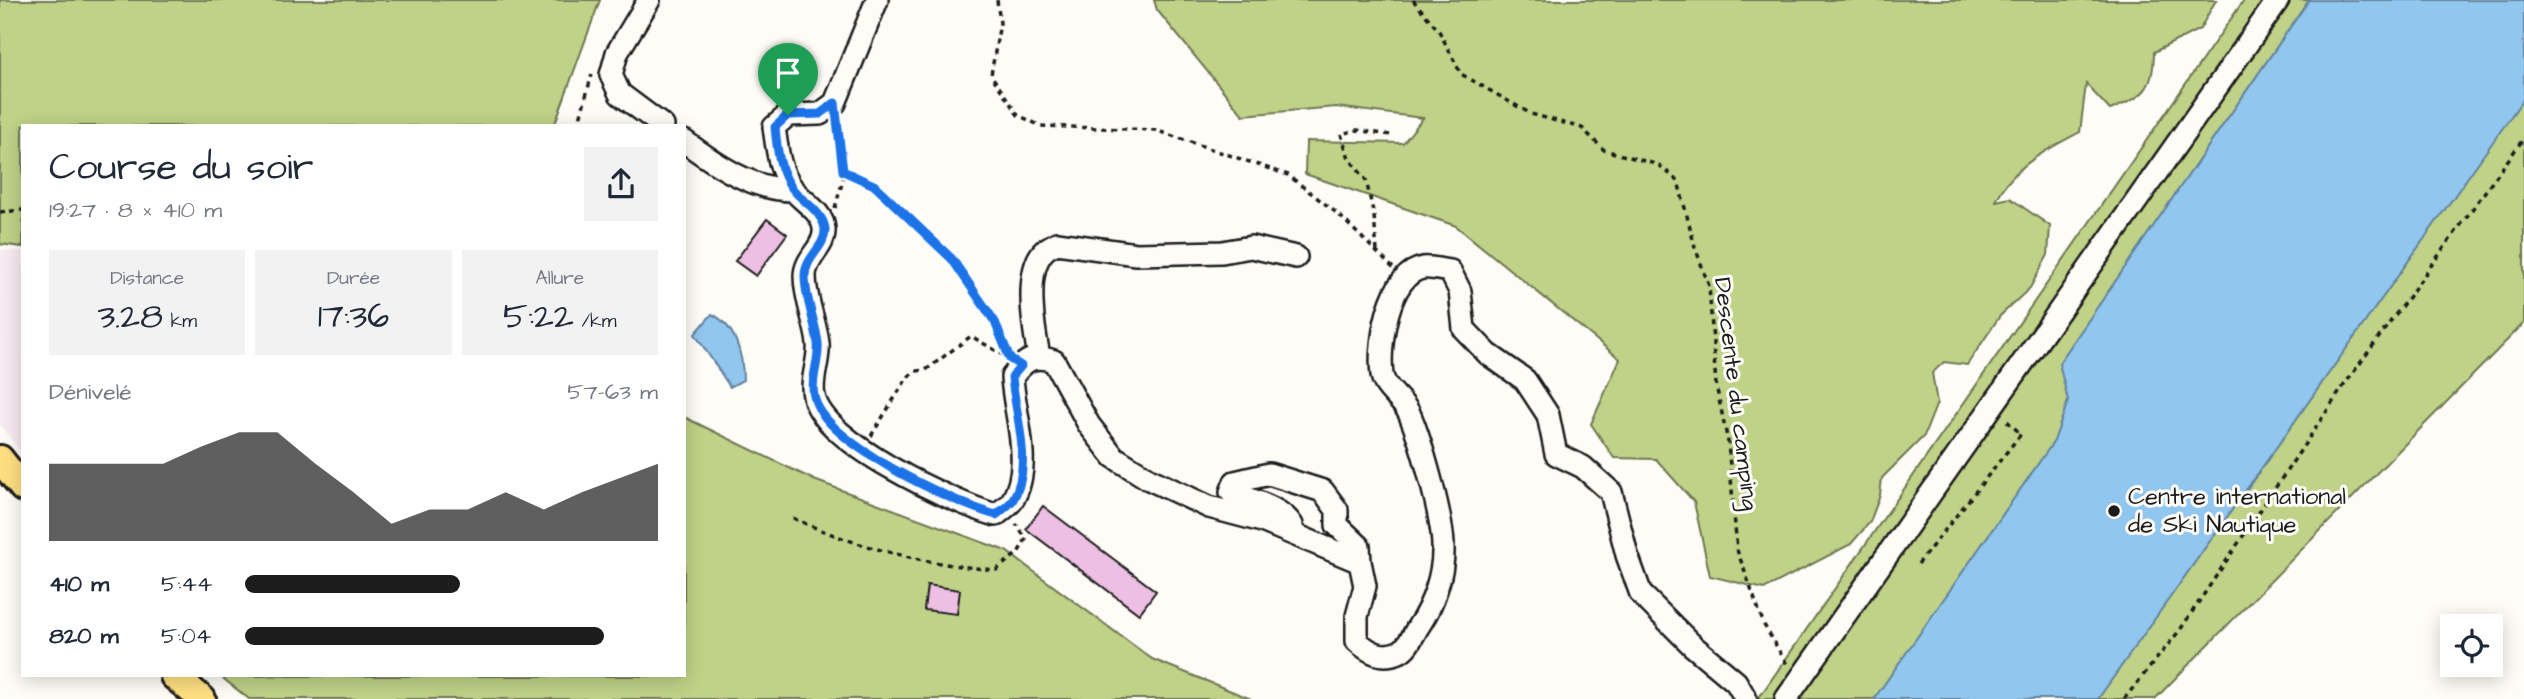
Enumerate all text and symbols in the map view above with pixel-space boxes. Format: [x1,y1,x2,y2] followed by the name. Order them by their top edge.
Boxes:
[758,43,818,115] pin
[769,54,807,92] icon: arrive
[49,142,314,194] text: Course du soir
[584,147,658,221] button: share
[49,194,222,226] text: 19:27 · 8 × 410 m
[110,265,184,292] text: Distance
[327,265,380,292] text: Durée
[536,265,584,292] text: Allure
[1704,275,1767,513] street label: Descente du camping
[97,292,163,341] text: 3.28
[318,292,389,341] text: 17:36
[503,292,574,341] text: 5:22
[163,308,197,335] text: km
[574,308,617,335] text: /km
[49,376,132,408] text: Dénivelé
[567,376,658,408] text: 57–63 m
[2128,480,2346,542] place label: Centre international de Ski Nautique
[2106,503,2122,519] marker: Centre international de Ski Nautique
[49,568,109,600] text: 410 m
[161,568,212,600] text: 5:44
[2440,614,2503,677] map controls
[2440,614,2503,677] button: locate
[49,620,119,652] text: 820 m
[161,620,211,652] text: 5:04

